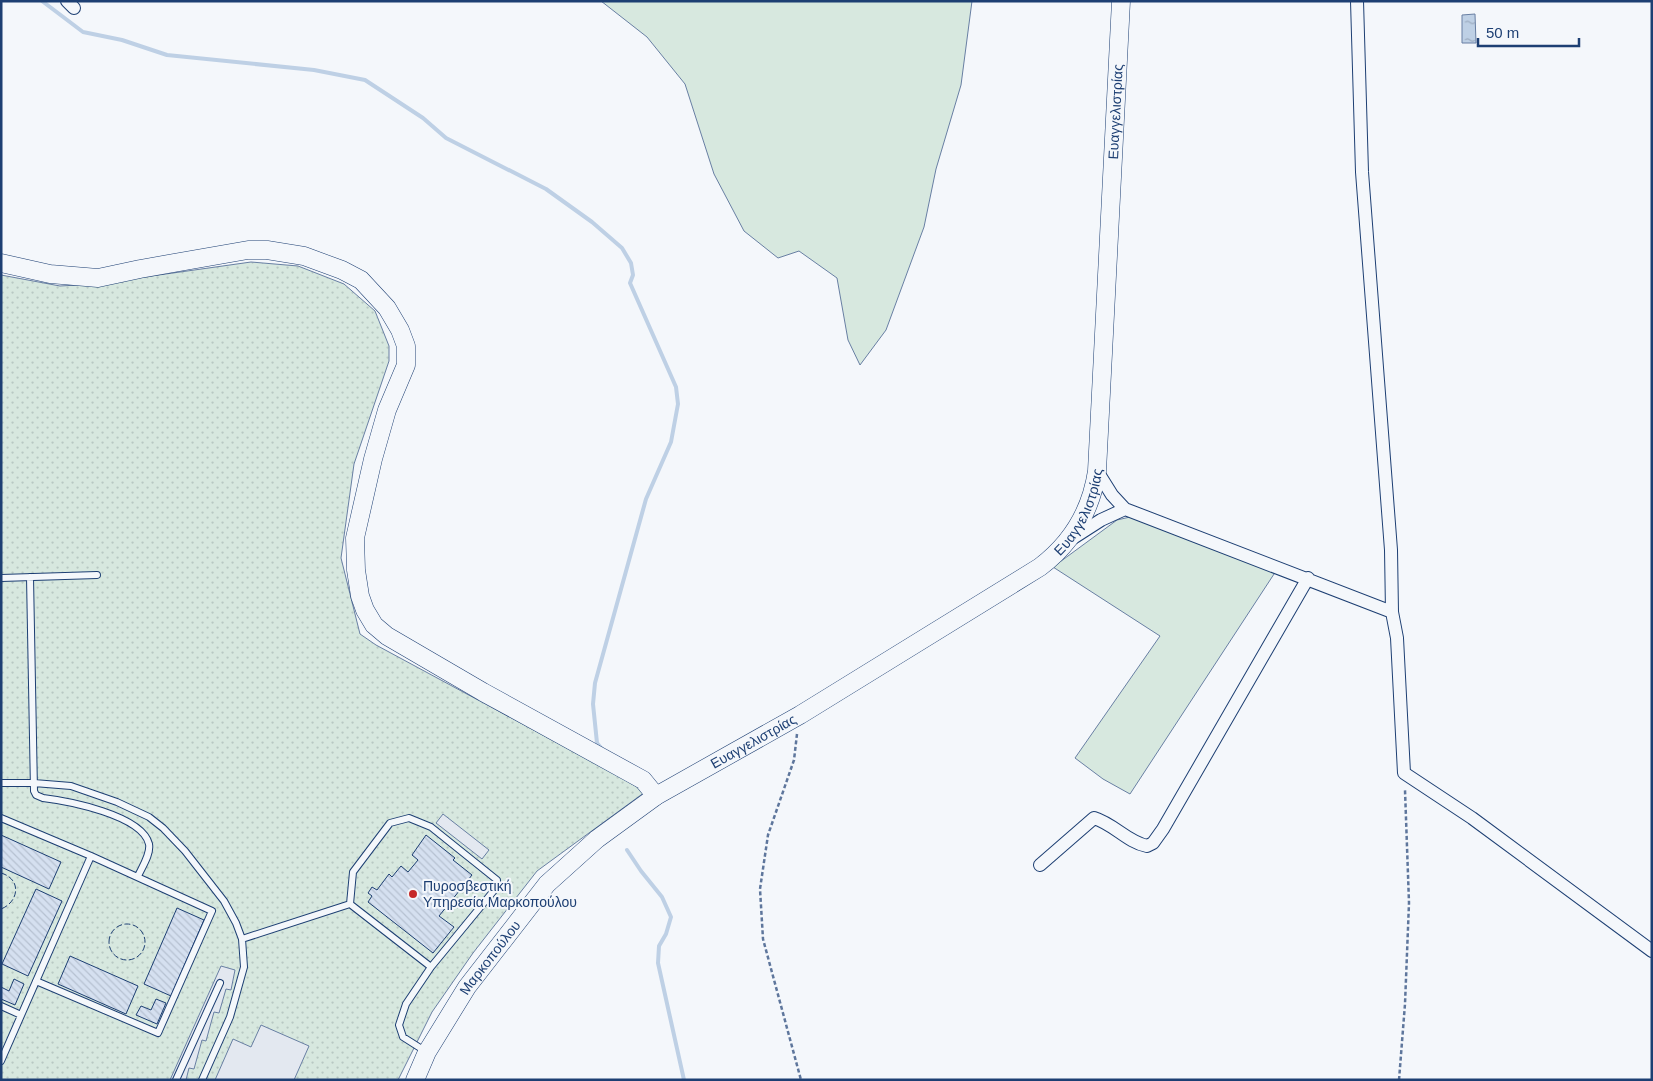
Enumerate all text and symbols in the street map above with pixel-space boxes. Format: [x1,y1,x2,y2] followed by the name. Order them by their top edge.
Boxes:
[1478,15,1579,47] scale bar
[1486,24,1519,41] text: 50 m
[1105,63,1126,160] street label: Ευαγγελιστρίας
[1051,467,1105,558] street label: Ευαγγελιστρίας
[708,711,799,772] street label: Ευαγγελιστρίας
[423,878,577,910] place label: Πυροσβεστική Υπηρεσία Μαρκοπούλου
[407,888,419,900] marker: Πυροσβεστική Υπηρεσία Μαρκοπούλου
[456,917,524,998] street label: Μαρκοπούλου

